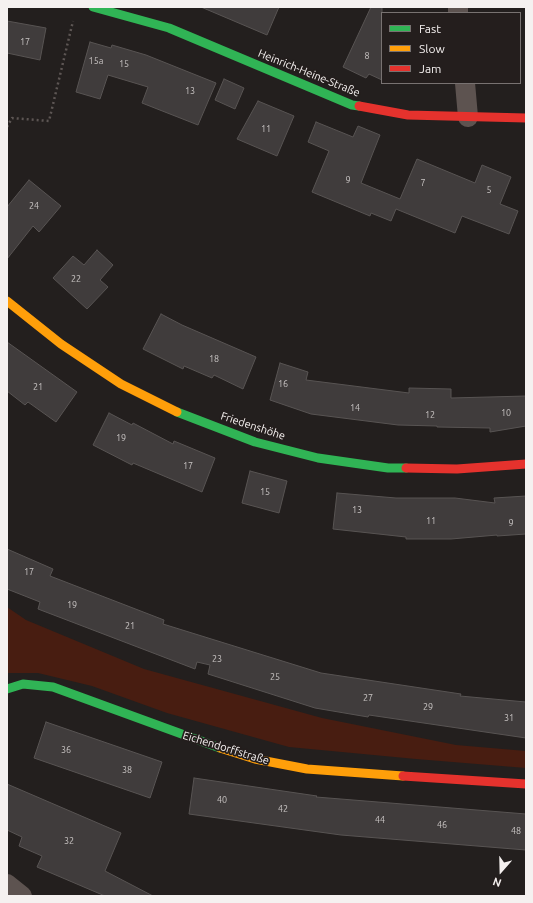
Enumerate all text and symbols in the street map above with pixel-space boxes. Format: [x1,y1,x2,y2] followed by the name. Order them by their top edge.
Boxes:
[381,12,521,84] legend
[419,22,441,35] text: Fast
[20,37,30,47] house number: 17
[419,42,445,55] text: Slow
[256,47,362,99] street label: Heinrich-Heine-Straße
[364,51,370,61] house number: 8
[89,56,103,66] house number: 15a
[119,59,129,69] house number: 15
[419,62,441,75] text: Jam
[185,86,195,96] house number: 13
[261,124,271,134] house number: 11
[345,175,351,185] house number: 9
[420,178,426,188] house number: 7
[486,185,492,195] house number: 5
[29,201,39,211] house number: 24
[71,274,81,284] house number: 22
[209,354,219,364] house number: 18
[278,379,288,389] house number: 16
[33,382,43,392] house number: 21
[350,403,360,413] house number: 14
[501,408,511,418] house number: 10
[219,409,287,443] street label: Friedenshöhe
[425,410,435,420] house number: 12
[116,433,126,443] house number: 19
[183,461,193,471] house number: 17
[260,487,270,497] house number: 15
[352,505,362,515] house number: 13
[426,516,436,526] house number: 11
[508,518,514,528] house number: 9
[24,567,34,577] house number: 17
[67,600,77,610] house number: 19
[125,621,135,631] house number: 21
[212,654,222,664] house number: 23
[270,672,280,682] house number: 25
[363,693,373,703] house number: 27
[423,702,433,712] house number: 29
[504,713,514,723] house number: 31
[181,729,271,767] street label: Eichendorffstraße
[61,745,71,755] house number: 36
[122,765,132,775] house number: 38
[217,795,227,805] house number: 40
[278,804,288,814] house number: 42
[375,815,385,825] house number: 44
[437,820,447,830] house number: 46
[511,826,521,836] house number: 48
[64,836,74,846] house number: 32
[481,851,521,891] north arrow
[491,875,503,889] text: N

